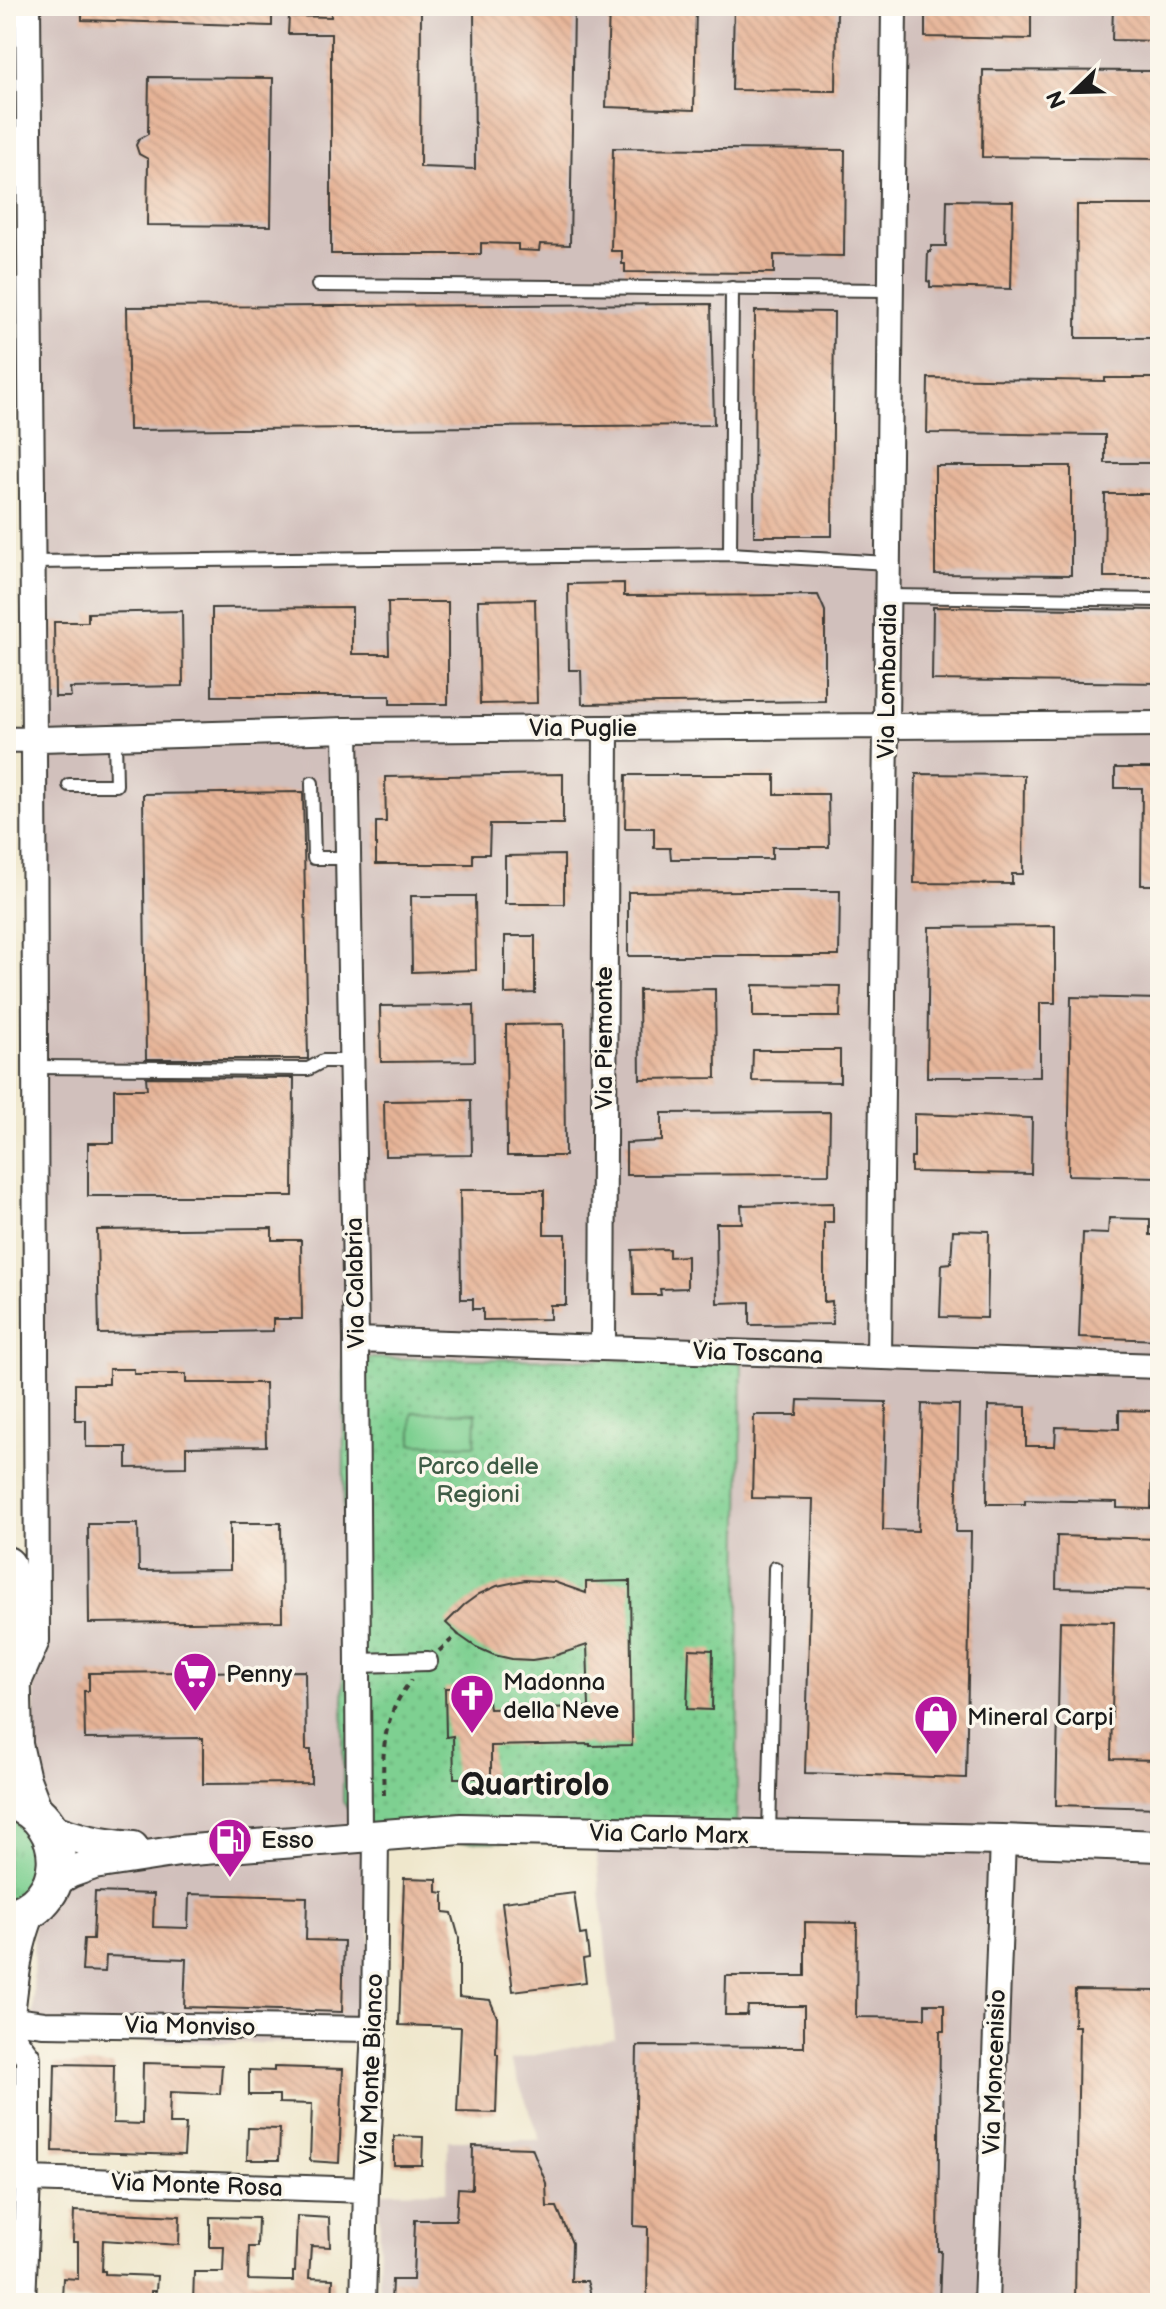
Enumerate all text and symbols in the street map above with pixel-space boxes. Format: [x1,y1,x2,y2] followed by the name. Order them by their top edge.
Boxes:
[1034,52,1114,132] north arrow
[1041,86,1073,112] text: N
[872,603,903,759] street label: Via Lombardia
[529,714,637,743] street label: Via Puglie
[590,966,619,1110] street label: Via Piemonte
[340,1217,371,1349] street label: Via Calabria
[692,1337,824,1370] street label: Via Toscana
[417,1452,539,1509] park label: Parco delle Regioni
[171,1650,219,1713] supermarket icon: Penny
[226,1660,292,1689] place label: Penny
[503,1668,619,1725] place label: Madonna della Neve
[448,1672,496,1735] church icon: Madonna della Neve
[912,1693,960,1756] shop icon: Mineral Carpi
[967,1703,1114,1732] place label: Mineral Carpi
[461,1766,609,1805] district label: Quartirolo
[206,1816,254,1879] fuel station icon: Esso
[589,1819,749,1850] street label: Via Carlo Marx
[261,1826,314,1855] place label: Esso
[354,1973,389,2165] street label: Via Monte Bianco
[977,1989,1012,2155] street label: Via Moncenisio
[124,2011,256,2042] street label: Via Monviso
[111,2168,283,2203] street label: Via Monte Rosa

